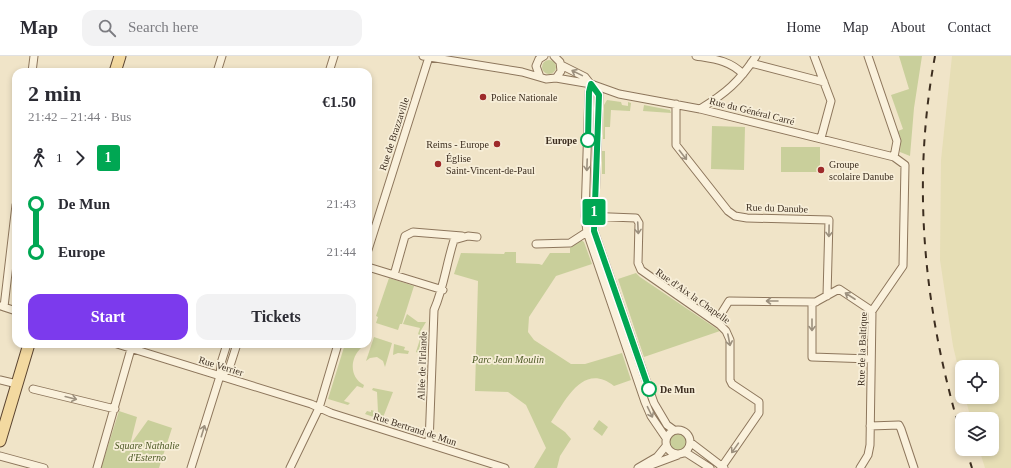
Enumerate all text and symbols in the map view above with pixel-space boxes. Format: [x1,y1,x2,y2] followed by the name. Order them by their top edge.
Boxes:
[82,10,362,46] search box
[20,17,58,38] text: Map
[96,17,118,39] icon: search
[128,19,198,35] text: Search here
[787,20,821,35] text: Home
[843,20,868,35] text: Map
[890,20,925,35] text: About
[947,20,991,35] text: Contact
[572,69,584,76] one-way arrow
[28,81,81,106] text: 2 min
[478,92,488,102] marker: Police Nationale
[491,92,558,103] place label: Police Nationale
[322,94,356,110] text: €1.50
[708,95,796,127] street label: Rue du Général Carré
[377,96,411,172] street label: Rue de Brazzaville
[28,109,131,124] text: 21:42 – 21:44 · Bus
[580,132,596,148] marker: Europe
[546,135,578,146] place label: Europe
[426,139,490,150] place label: Reims - Europe
[492,139,502,149] marker: Reims - Europe
[28,147,50,169] icon: walk
[69,147,91,169] icon: forward
[679,149,688,160] one-way arrow
[56,150,63,165] text: 1
[105,150,112,165] text: 1
[446,153,535,176] place label: Église Saint-Vincent-de-Paul
[584,158,591,171] one-way arrow
[433,159,443,169] marker: Église Saint-Vincent-de-Paul
[829,159,894,182] place label: Groupe scolaire Danube
[816,165,826,175] marker: Groupe scolaire Danube
[58,196,110,212] text: De Mun
[326,196,356,211] text: 21:43
[581,199,607,225] line badge: 1
[746,201,809,215] street label: Rue du Danube
[591,204,598,219] text: 1
[635,221,642,234] one-way arrow
[825,224,833,237] one-way arrow
[58,244,105,260] text: Europe
[326,244,356,259] text: 21:44
[654,266,733,326] street label: Rue d'Aix la Chapelle
[844,292,856,300] one-way arrow
[28,294,188,340] button: Start
[196,294,356,340] button: Tickets
[766,298,779,305] one-way arrow
[855,311,869,386] street label: Rue de la Baltique
[808,318,816,331] one-way arrow
[415,331,429,401] street label: Allée de l'Irlande
[725,334,733,347] one-way arrow
[197,354,245,378] street label: Rue Verrier
[471,354,544,365] park label: Parc Jean Moulin
[955,360,999,456] map controls
[955,360,999,404] button: locate
[641,381,657,397] marker: De Mun
[660,384,695,395] place label: De Mun
[64,395,77,402] one-way arrow
[647,406,654,418] one-way arrow
[372,410,458,448] street label: Rue Bertrand de Mun
[955,412,999,456] button: layers
[200,424,207,437] one-way arrow
[115,440,180,463] park label: Square Nathalie d'Esterno
[731,442,739,453] one-way arrow

